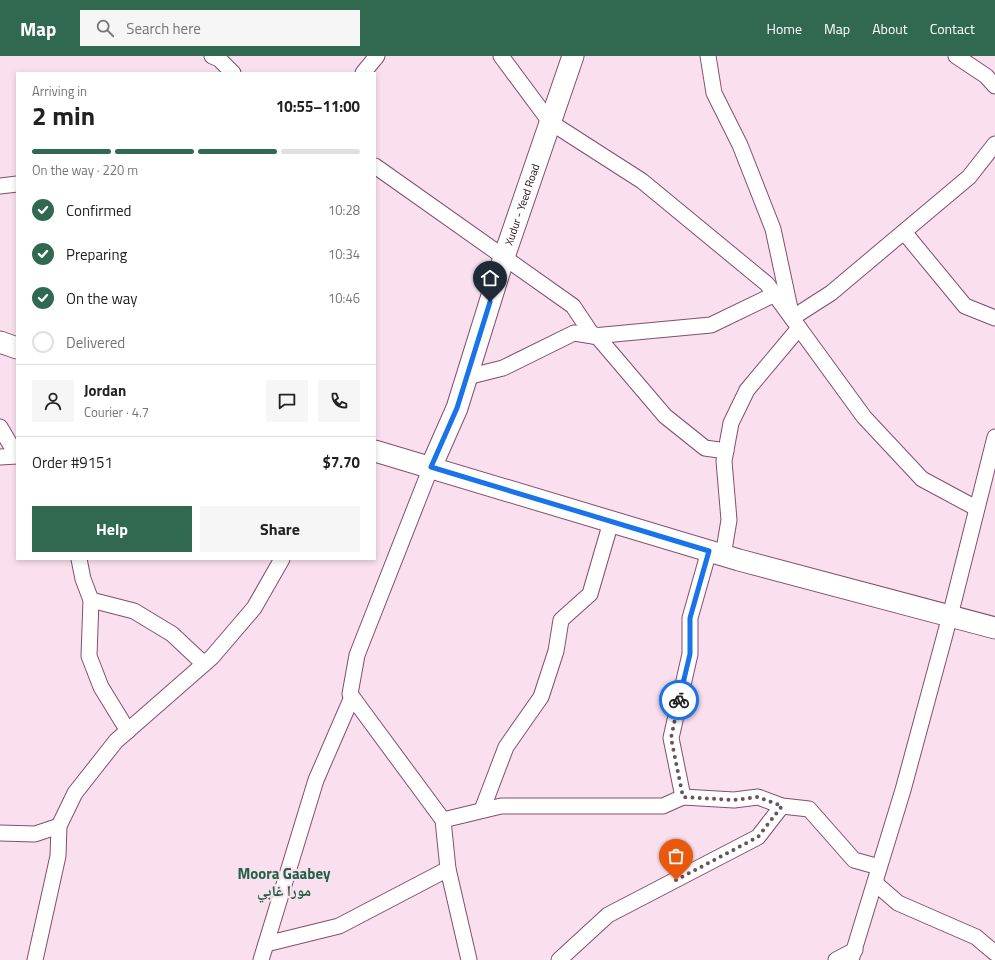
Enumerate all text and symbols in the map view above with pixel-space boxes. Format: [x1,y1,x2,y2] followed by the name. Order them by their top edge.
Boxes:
[80,10,360,46] search box
[20,14,56,43] text: Map
[94,17,116,39] icon: search
[126,17,201,40] text: Search here
[767,18,802,39] text: Home
[824,18,850,39] text: Map
[872,18,908,39] text: About
[930,18,975,39] text: Contact
[32,81,87,101] text: Arriving in
[276,95,360,118] text: 10:55–11:00
[32,96,95,135] text: 2 min
[32,160,138,180] text: On the way · 220 m
[501,162,543,248] street label: Xudur - Yeed Road
[32,199,54,221] icon: check
[66,199,131,222] text: Confirmed
[328,200,360,220] text: 10:28
[32,243,54,265] icon: check
[66,243,127,266] text: Preparing
[328,244,360,264] text: 10:34
[473,261,507,302] pin
[479,267,501,289] icon: home
[32,287,54,309] icon: check
[66,287,138,310] text: On the way
[328,288,360,308] text: 10:46
[66,331,125,354] text: Delivered
[84,379,126,402] text: Jordan
[32,380,74,422] button: person
[266,380,308,422] button: chat
[318,380,360,422] button: phone
[84,402,149,422] text: Courier · 4.7
[32,451,113,474] text: Order #9151
[323,451,360,474] text: $7.70
[32,506,192,552] button: Help
[200,506,360,552] button: Share
[659,680,699,720] courier
[668,689,690,711] icon: bike
[659,839,693,880] pin
[665,845,687,867] icon: bag
[238,862,331,903] district label: Moora Gaabey مورا غابي

